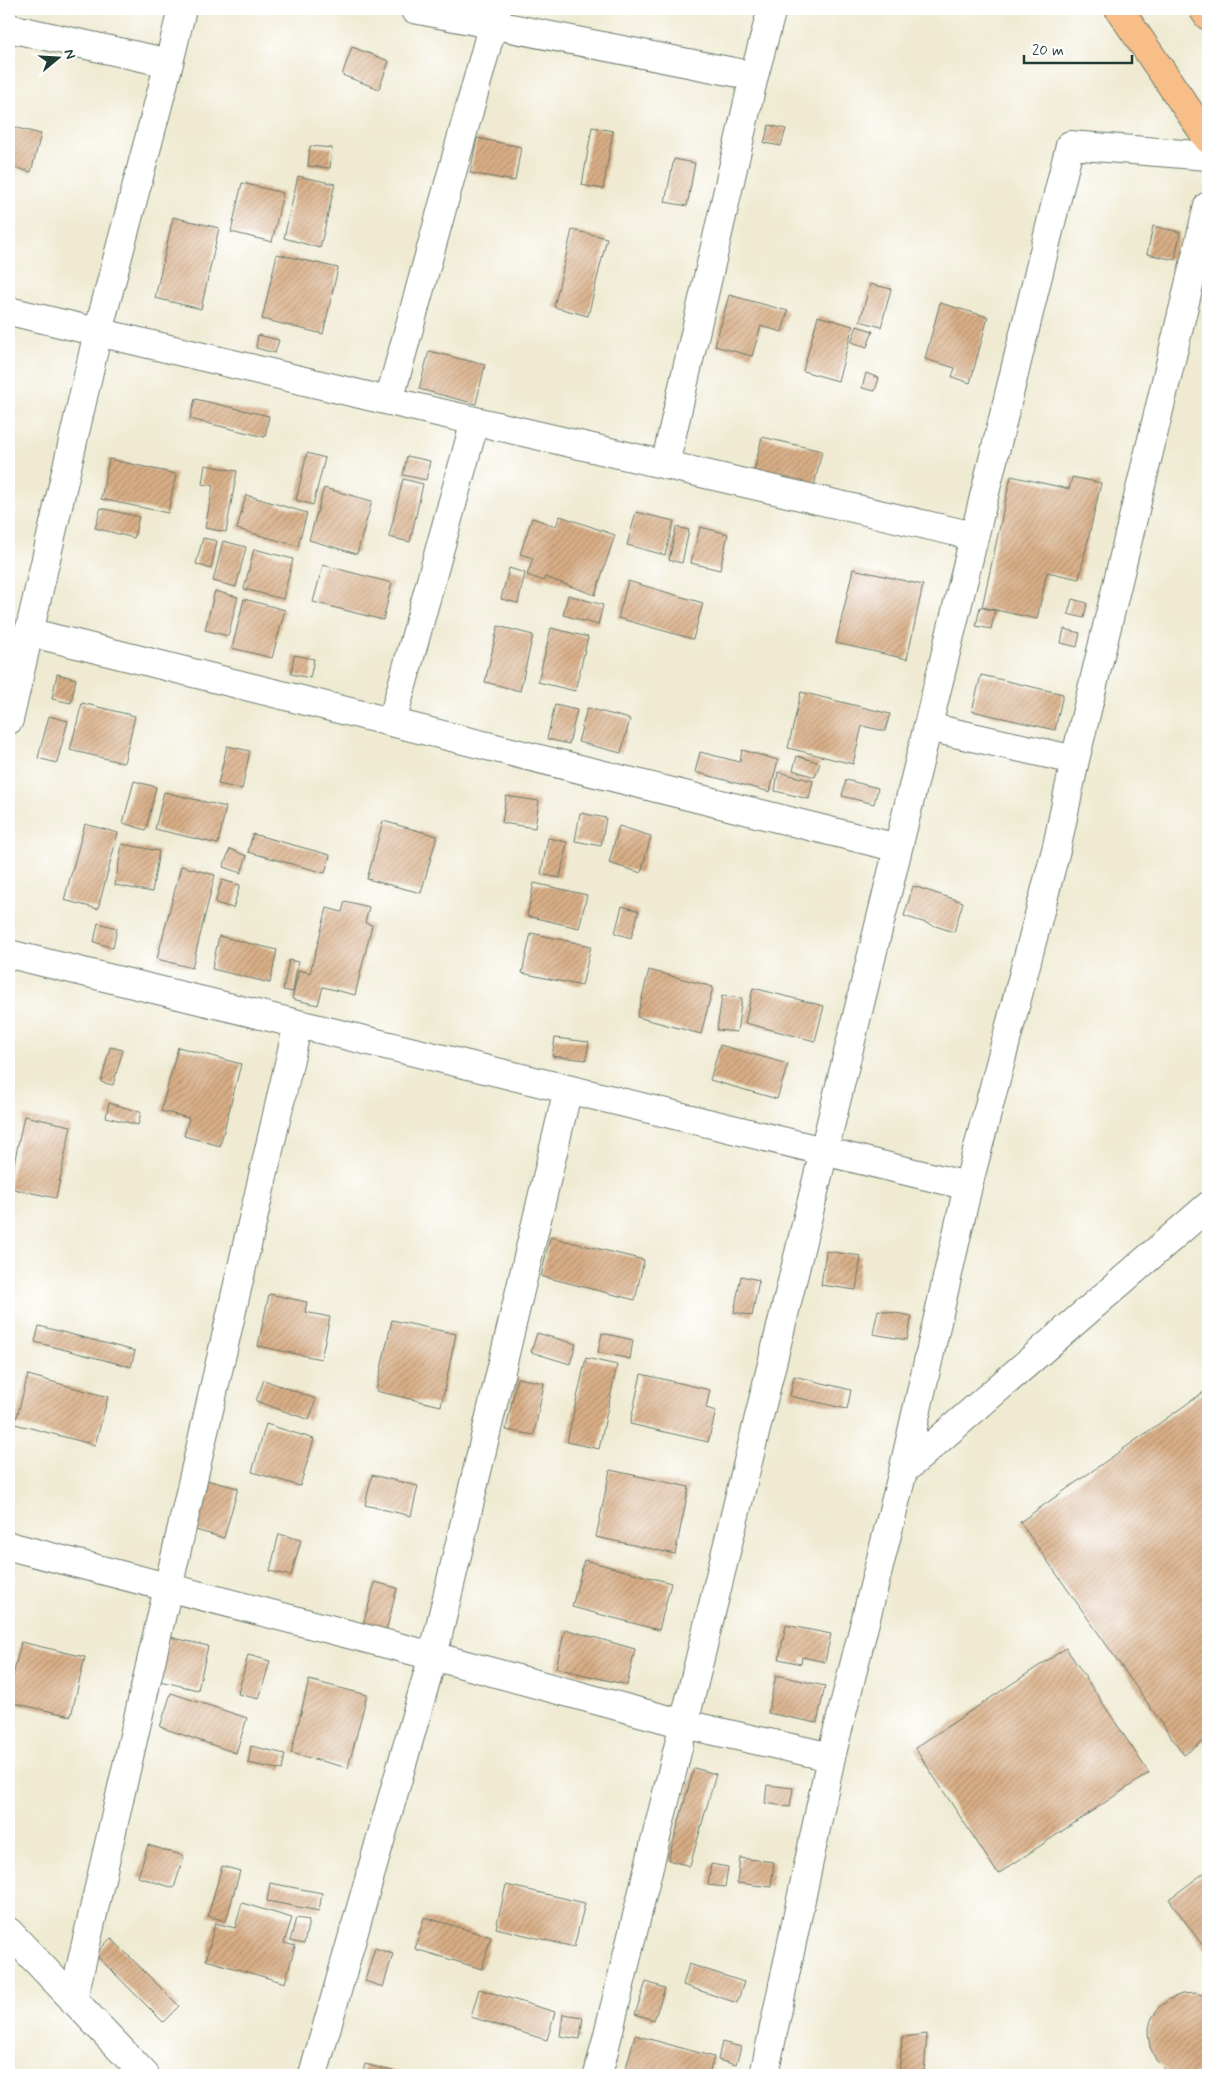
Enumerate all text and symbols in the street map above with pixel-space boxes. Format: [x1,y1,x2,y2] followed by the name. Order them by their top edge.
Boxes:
[32,32,82,82] north arrow
[1024,32,1132,64] scale bar
[1032,41,1064,61] text: 20 m
[59,47,79,62] text: N

